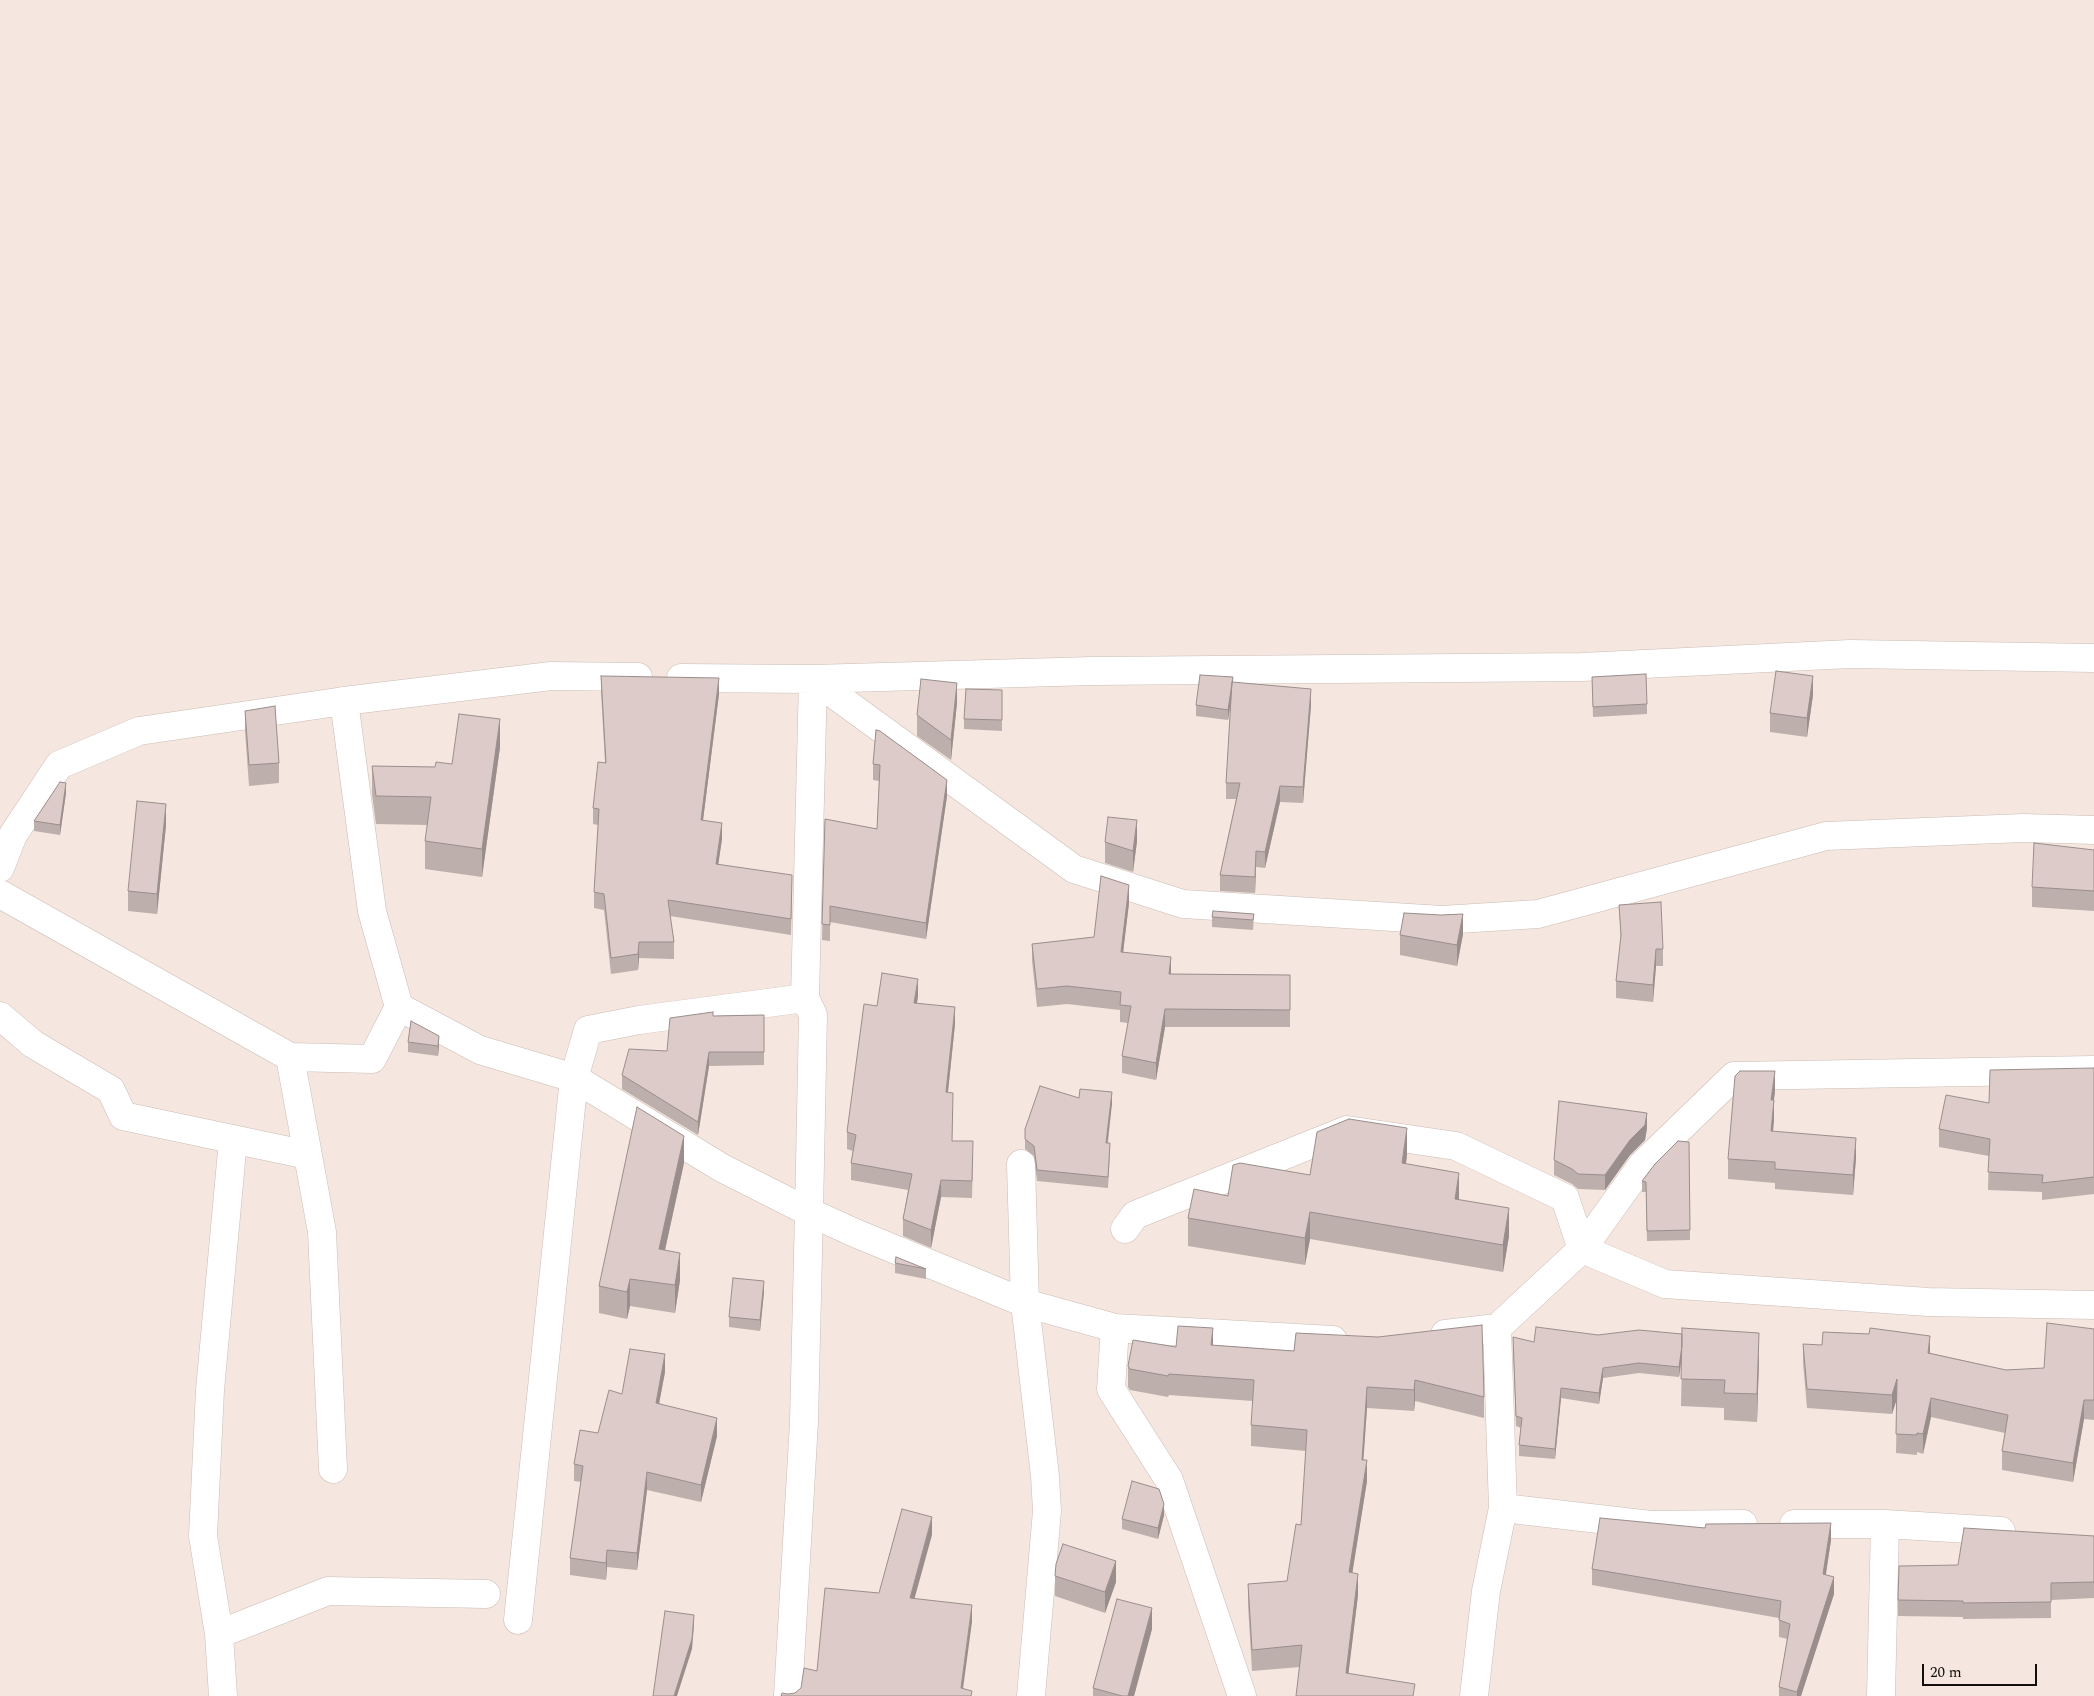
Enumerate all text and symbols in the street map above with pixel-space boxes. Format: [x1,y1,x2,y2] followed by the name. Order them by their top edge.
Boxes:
[1924,1654,2039,1686] scale bar
[1930,1661,1962,1684] text: 20 m

